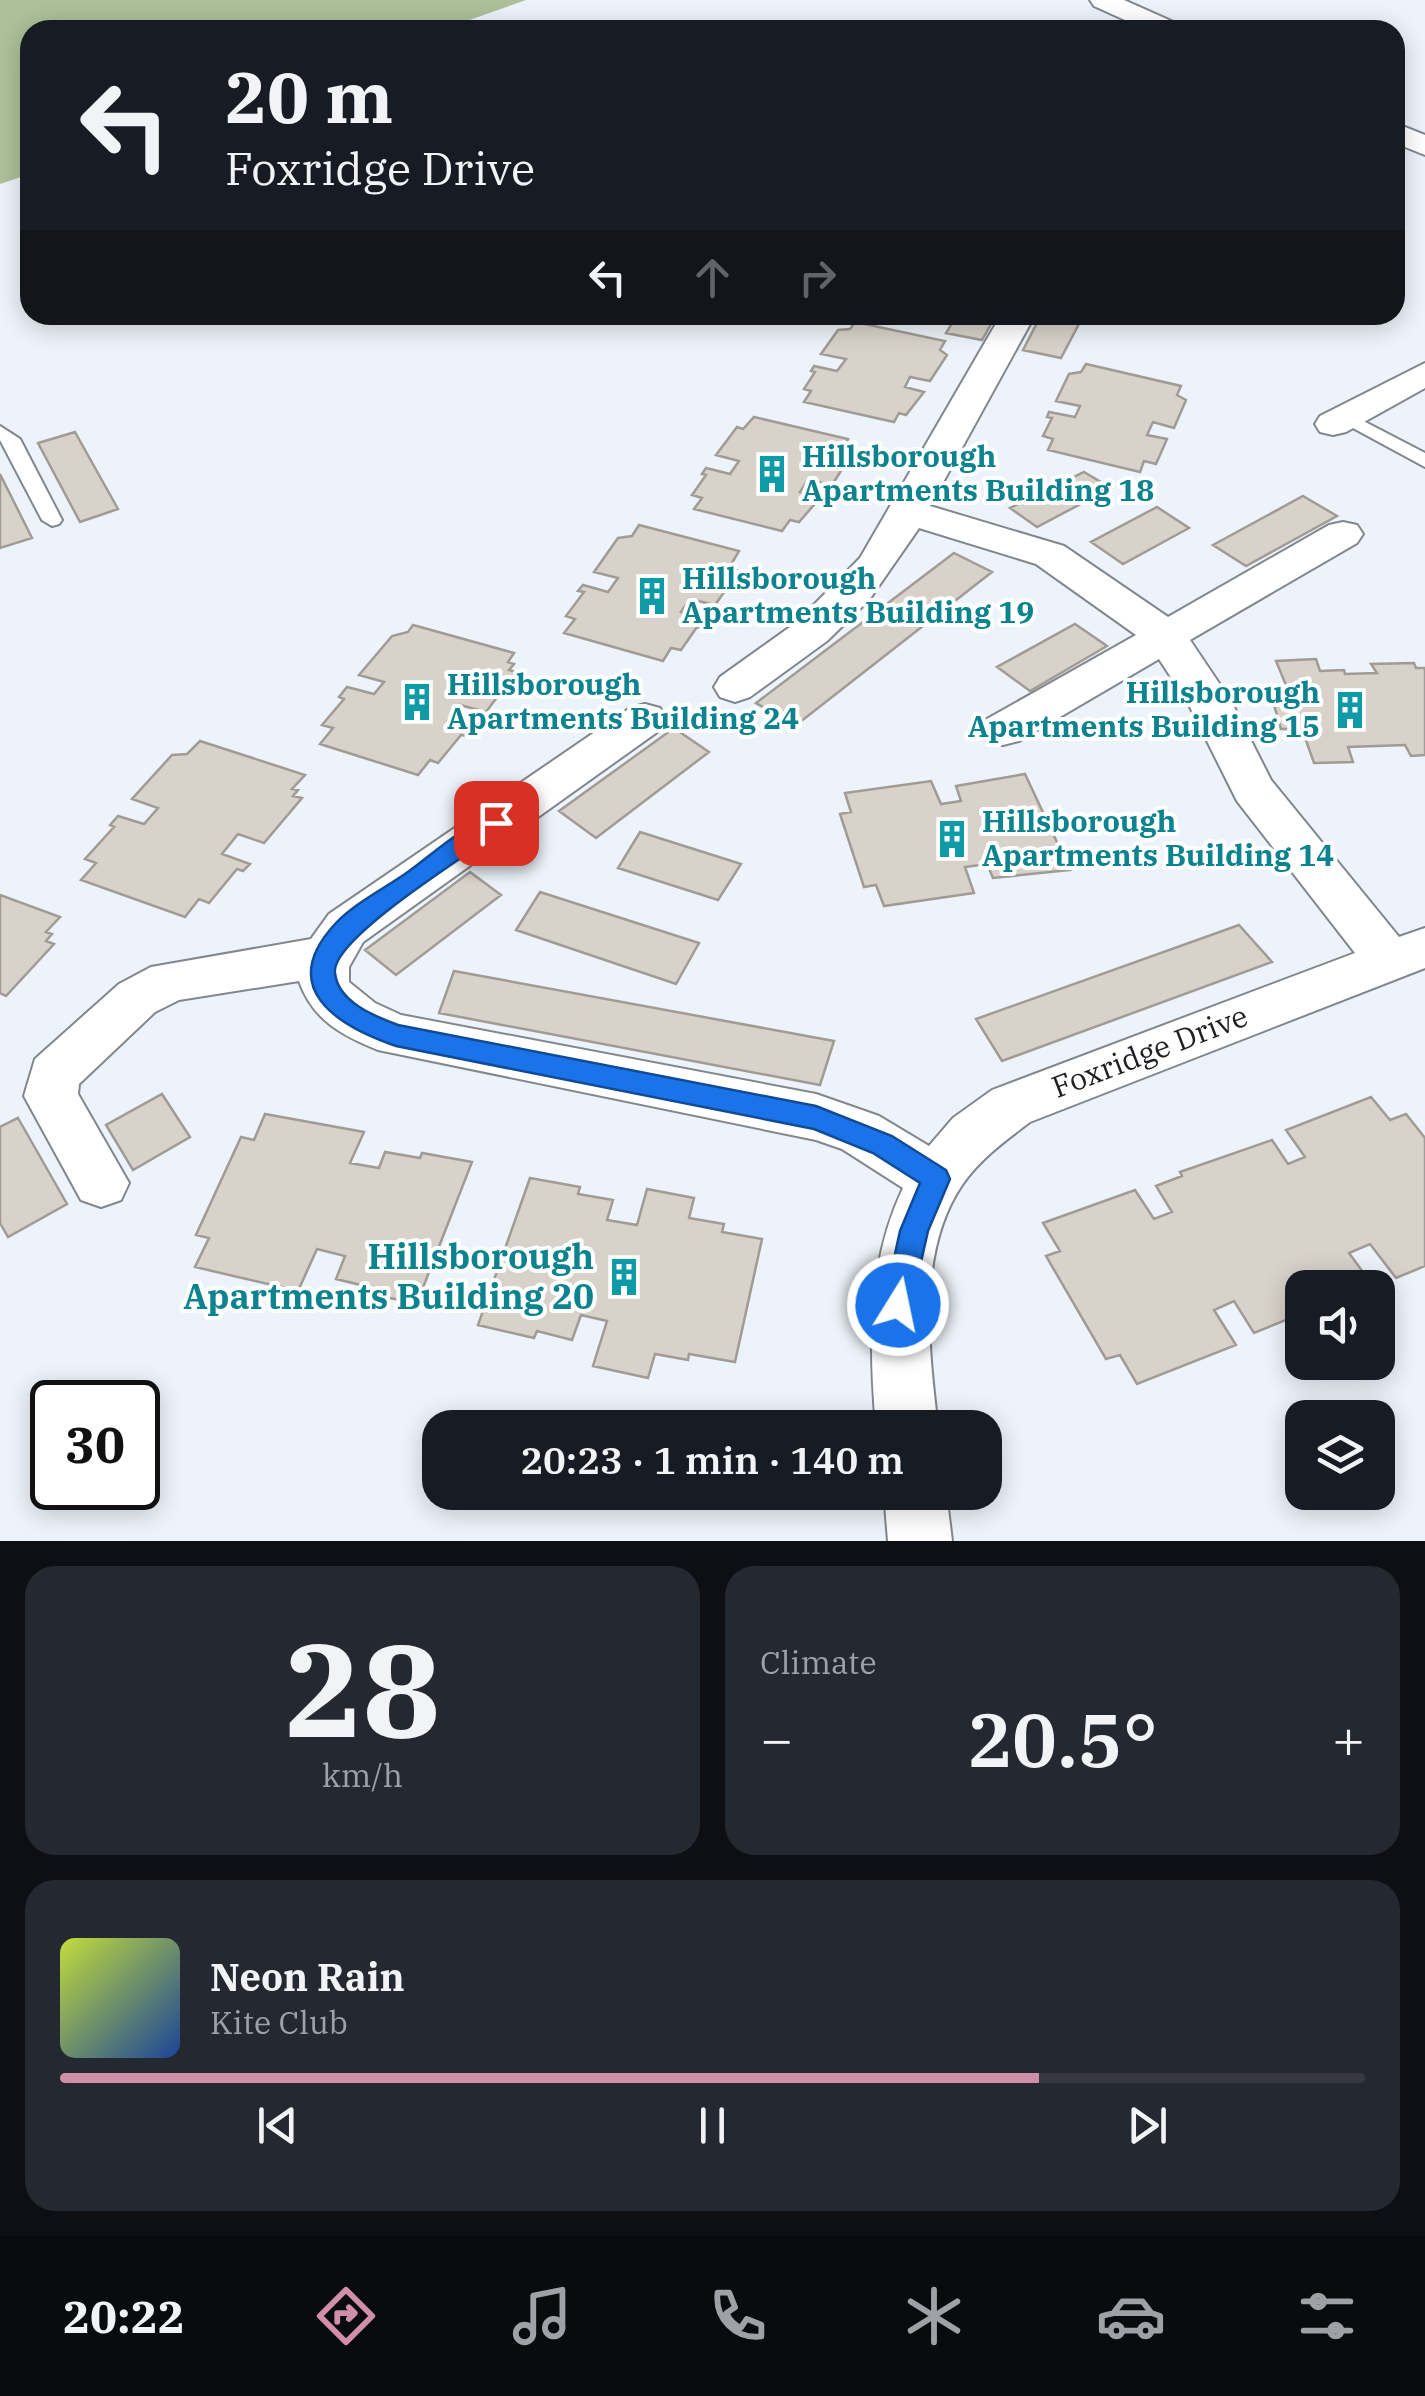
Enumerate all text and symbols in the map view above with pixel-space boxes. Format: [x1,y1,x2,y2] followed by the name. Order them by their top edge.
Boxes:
[225,51,393,142] text: 20 m
[60,60,190,190] icon: left
[225,139,535,197] text: Foxridge Drive
[580,250,635,305] icon: left
[685,250,740,305] icon: ahead
[790,250,845,305] icon: right
[802,436,1154,509] place label: Hillsborough Apartments Building 18
[751,453,793,495] building icon: Hillsborough Apartments Building 18
[682,558,1034,631] place label: Hillsborough Apartments Building 19
[631,575,673,617] building icon: Hillsborough Apartments Building 19
[447,664,799,737] place label: Hillsborough Apartments Building 24
[968,672,1320,745] place label: Hillsborough Apartments Building 15
[396,681,438,723] building icon: Hillsborough Apartments Building 24
[1329,689,1371,731] building icon: Hillsborough Apartments Building 15
[454,781,539,866] pin
[469,796,524,851] icon: arrive
[982,801,1334,874] place label: Hillsborough Apartments Building 14
[931,818,973,860] building icon: Hillsborough Apartments Building 14
[1046,995,1253,1106] street label: Foxridge Drive
[183,1233,594,1319] place label: Hillsborough Apartments Building 20
[846,1253,950,1357] position arrow
[603,1256,645,1298] building icon: Hillsborough Apartments Building 20
[1285,1270,1395,1510] map controls
[1285,1270,1395,1380] button: sound
[30,1380,160,1510] speed limit sign: 30
[1285,1400,1395,1510] button: layers
[520,1435,904,1484] text: 20:23 · 1 min · 140 m
[284,1604,441,1773] text: 28
[760,1641,877,1683] text: Climate
[967,1690,1158,1788] text: 20.5°
[760,1703,793,1774] text: −
[1332,1703,1365,1774] text: +
[322,1754,403,1796] text: km/h
[210,1952,405,2001] text: Neon Rain
[210,2001,348,2043] text: Kite Club
[250,2098,305,2153] icon: previous
[685,2098,740,2153] icon: pause
[1120,2098,1175,2153] icon: next
[311,2281,381,2351] icon: directions
[507,2281,577,2351] icon: music
[703,2281,773,2351] icon: phone
[899,2281,969,2351] icon: climate
[1096,2281,1166,2351] icon: car
[1292,2281,1362,2351] icon: filters
[63,2287,185,2345] text: 20:22

